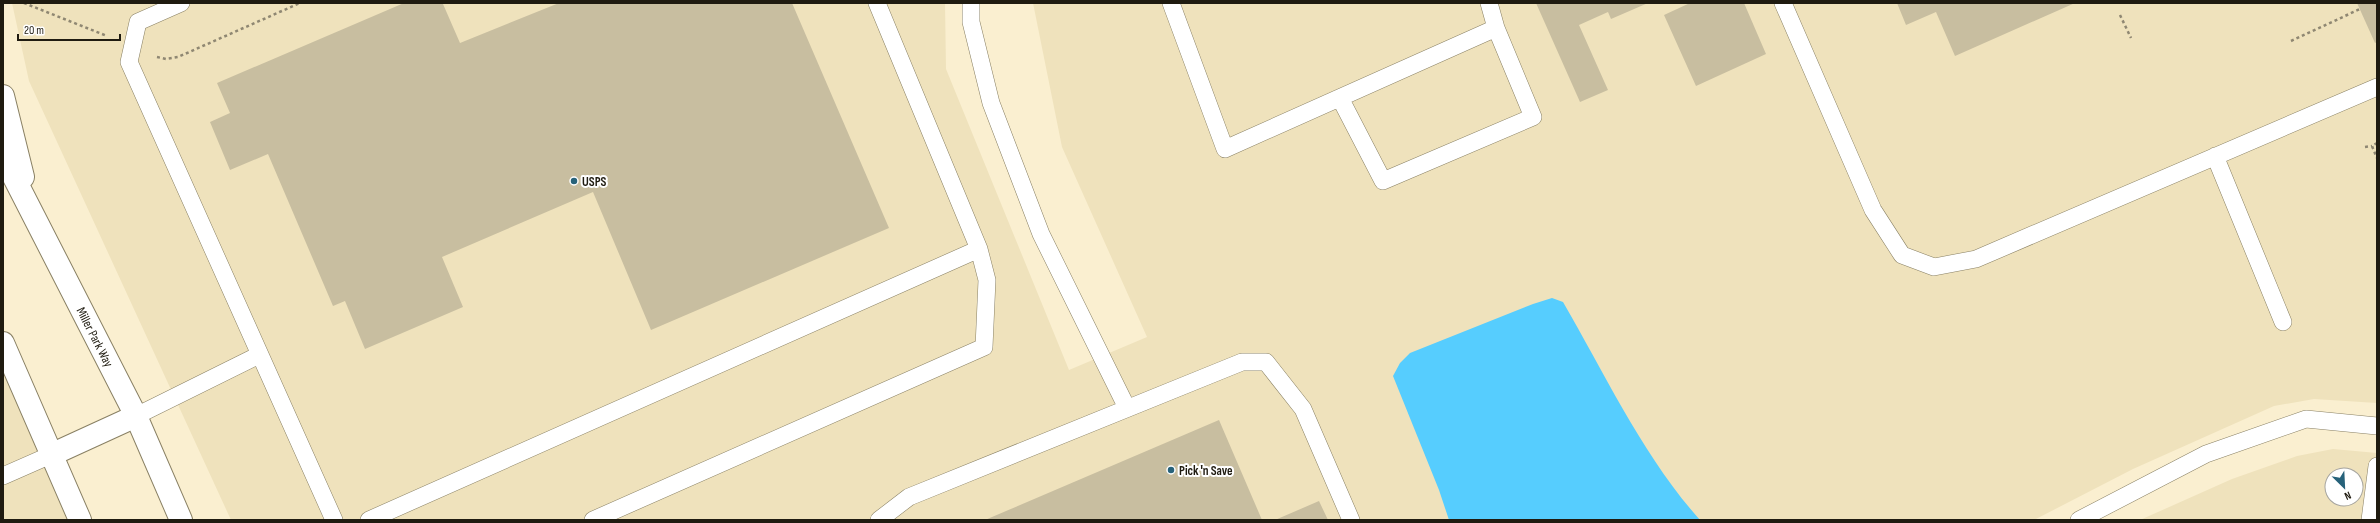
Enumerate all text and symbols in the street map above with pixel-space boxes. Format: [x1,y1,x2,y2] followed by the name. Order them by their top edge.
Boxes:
[18,16,120,42] scale bar
[24,23,44,38] text: 20 m
[582,174,607,190] place label: USPS
[569,176,579,186] marker: USPS
[73,304,117,370] street label: Miller Park Way
[1179,463,1233,479] place label: Pick 'n Save
[1166,465,1176,475] marker: Pick 'n Save
[2324,467,2364,507] north arrow
[2342,489,2353,503] text: N

